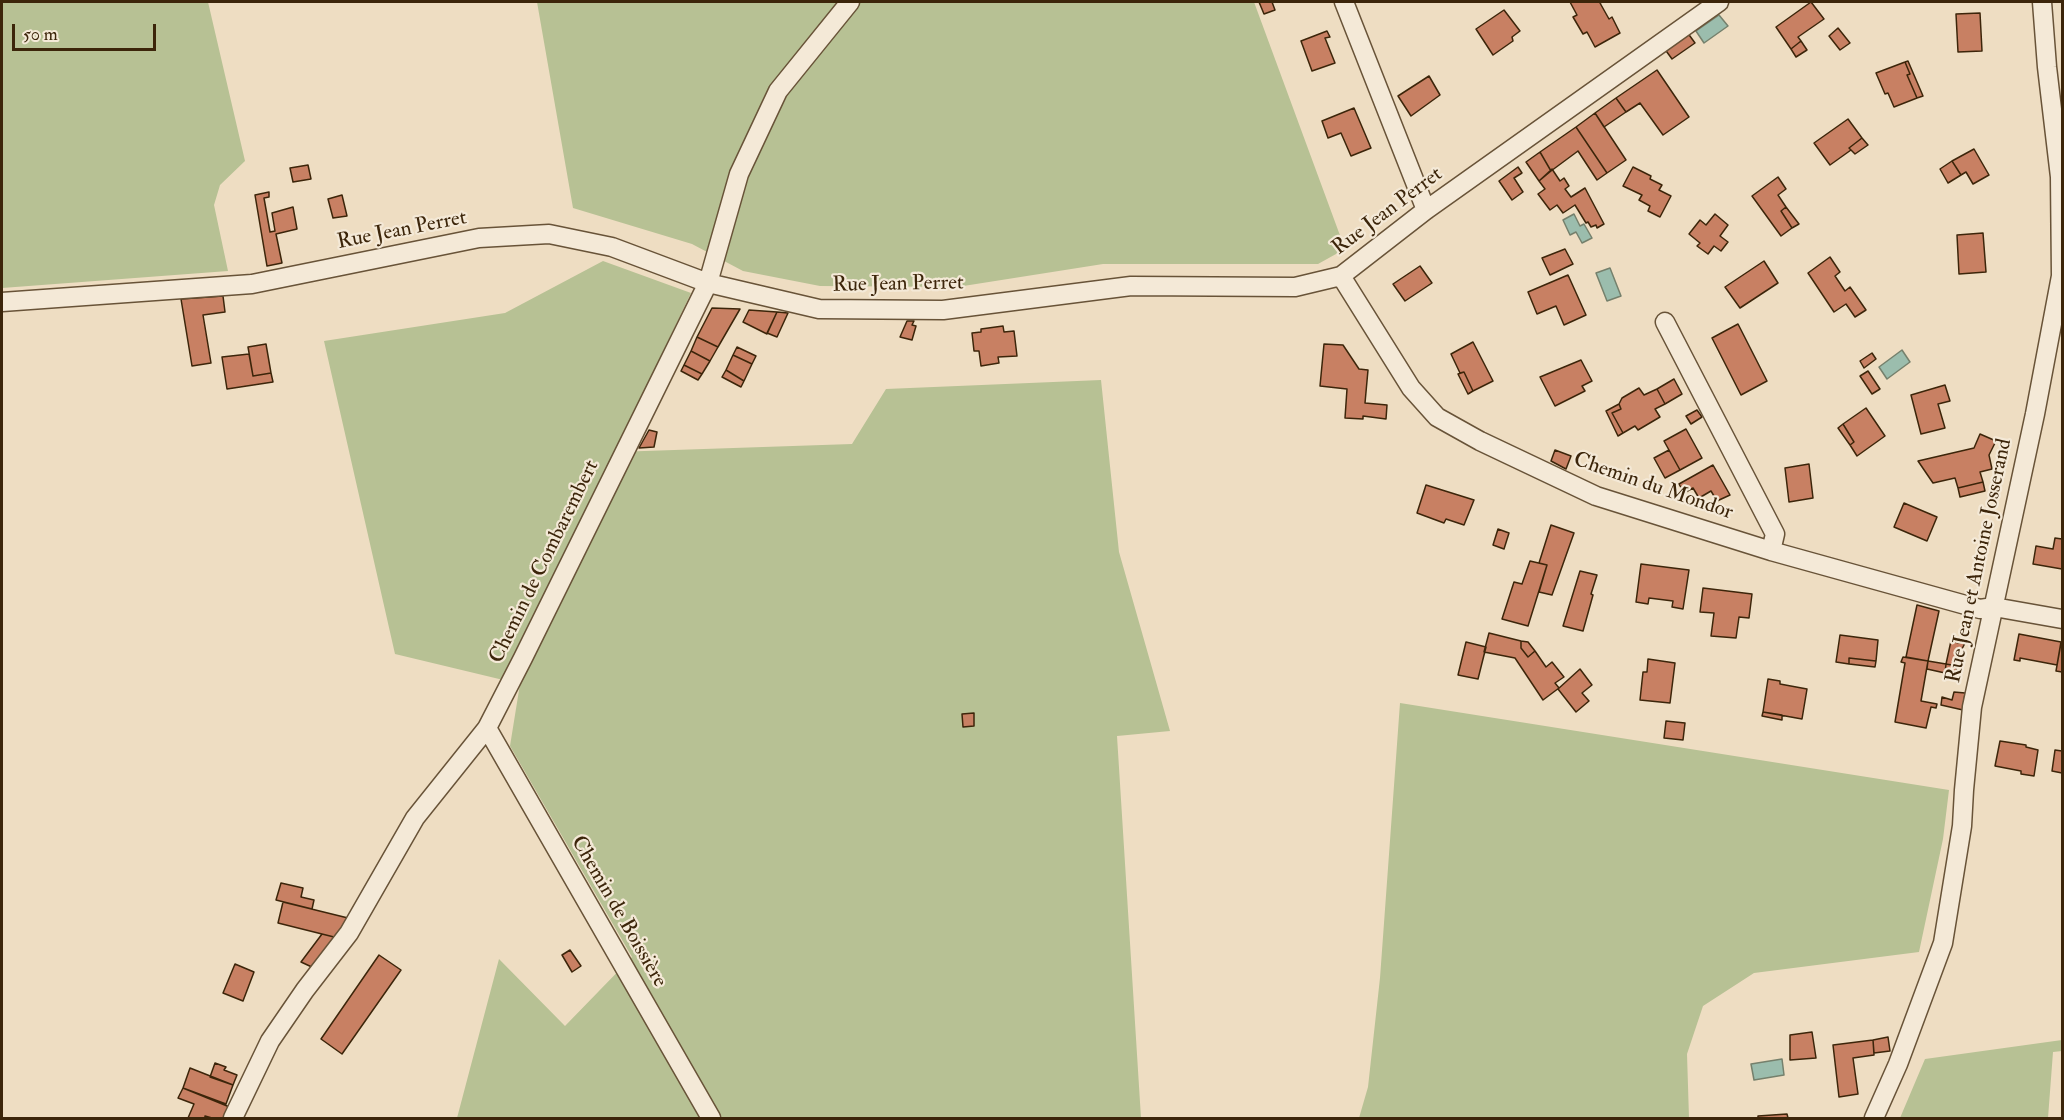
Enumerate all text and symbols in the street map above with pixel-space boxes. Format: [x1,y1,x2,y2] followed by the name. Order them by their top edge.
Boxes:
[15,12,159,50] scale bar
[23,23,58,46] text: 50 m
[1328,162,1448,262] street label: Rue Jean Perret
[335,206,469,256] street label: Rue Jean Perret
[832,271,964,299] street label: Rue Jean Perret
[1942,437,2018,685] street label: Rue Jean et Antoine Josserand
[1570,448,1736,526] street label: Chemin du Mondor
[485,456,605,668] street label: Chemin de Combarembert
[564,832,672,992] street label: Chemin de Boissière

